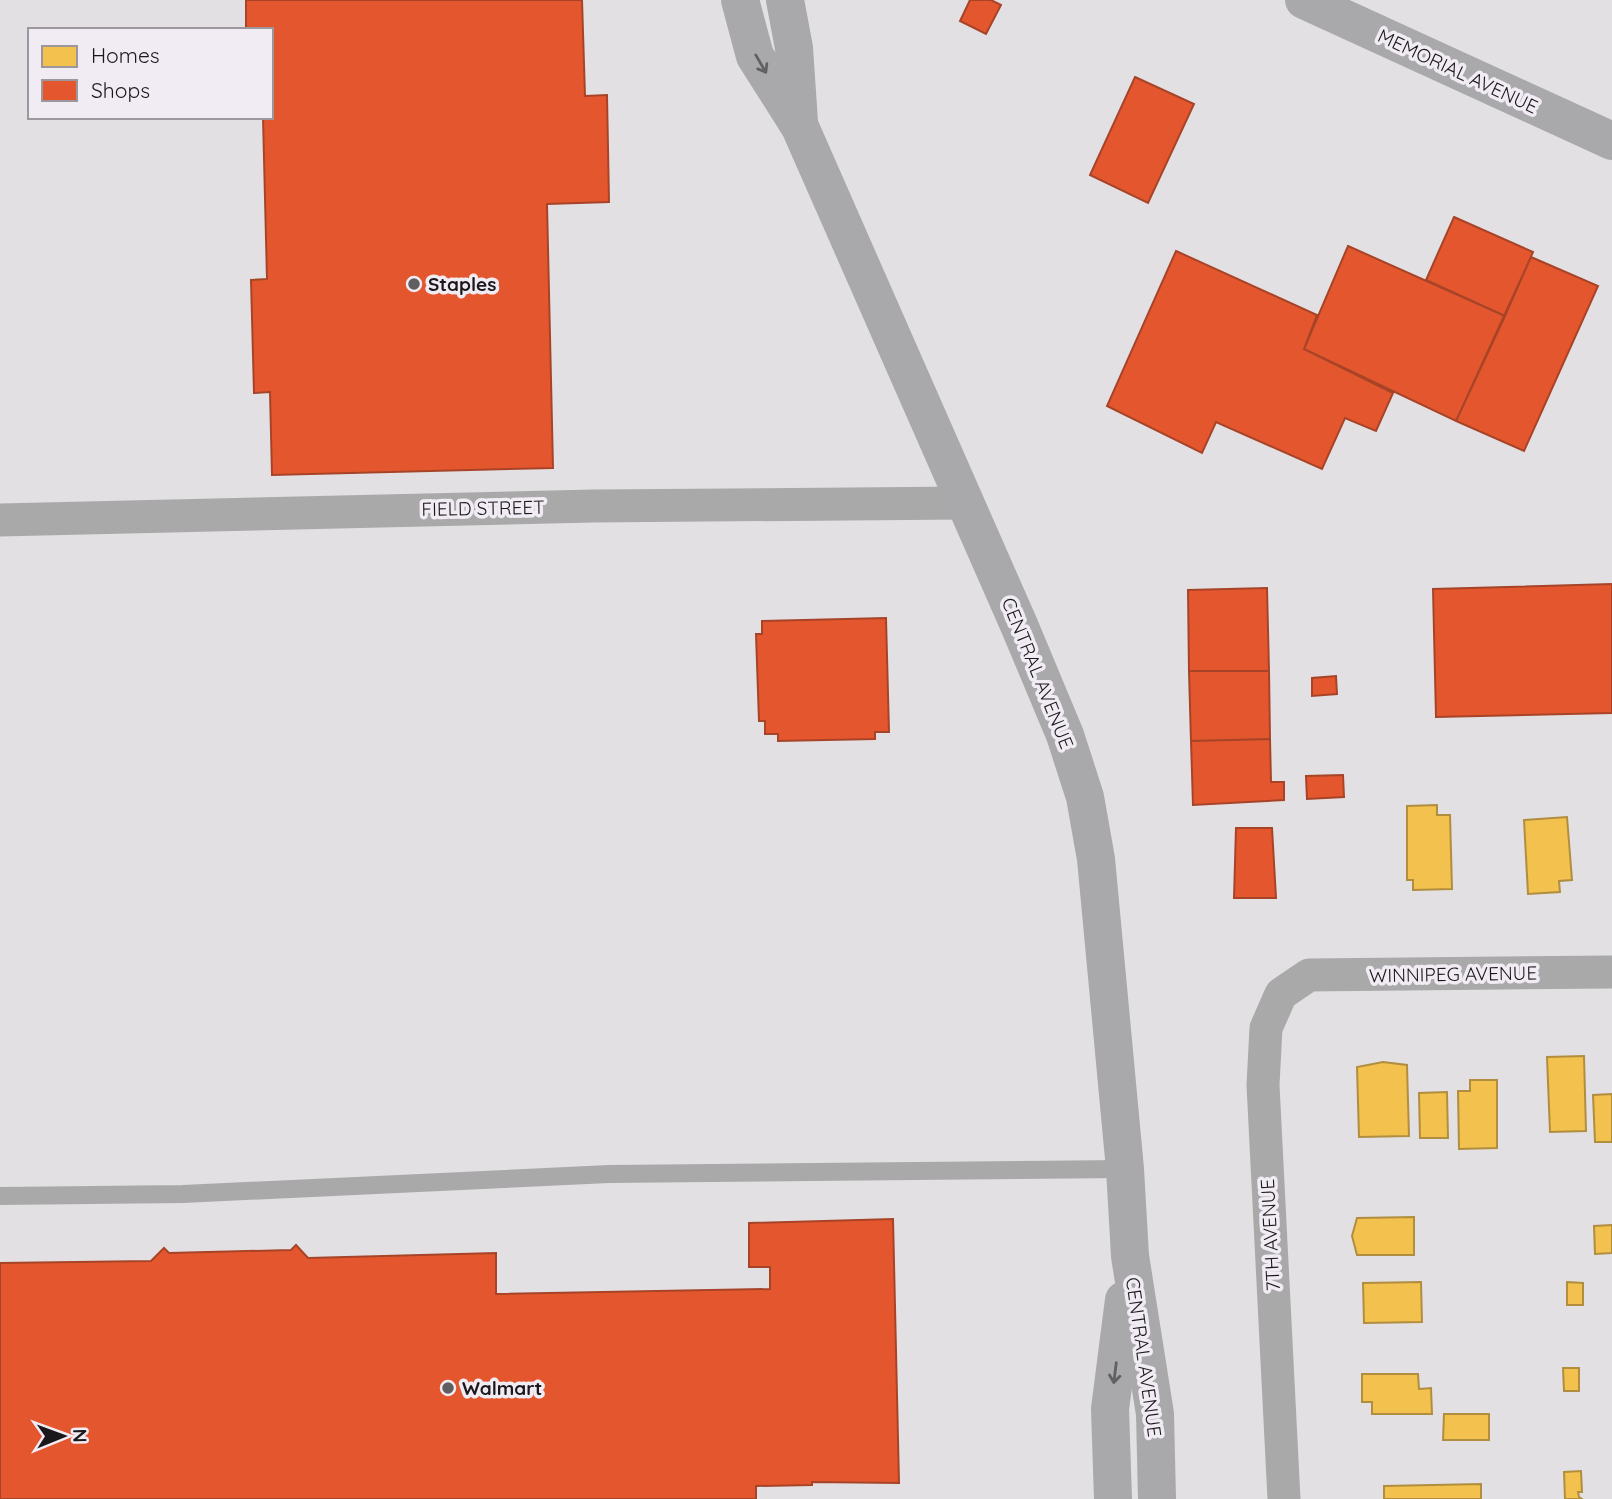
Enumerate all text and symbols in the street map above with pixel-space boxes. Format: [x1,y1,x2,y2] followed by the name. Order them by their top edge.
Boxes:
[1374,23,1542,119] street label: MEMORIAL AVENUE
[28,28,273,119] legend
[91,42,160,68] text: Homes
[754,54,768,74] one-way arrow
[91,77,150,103] text: Shops
[428,272,496,296] place label: Staples
[406,276,422,292] marker: Staples
[421,495,545,521] street label: FIELD STREET
[997,594,1079,752] street label: CENTRAL AVENUE
[1369,961,1537,987] street label: WINNIPEG AVENUE
[1255,1178,1285,1292] street label: 7TH AVENUE
[1121,1276,1167,1438] street label: CENTRAL AVENUE
[1109,1361,1122,1383] one-way arrow
[462,1376,542,1400] place label: Walmart
[440,1380,456,1396] marker: Walmart
[28,1401,98,1471] north arrow
[68,1429,92,1443] text: N

